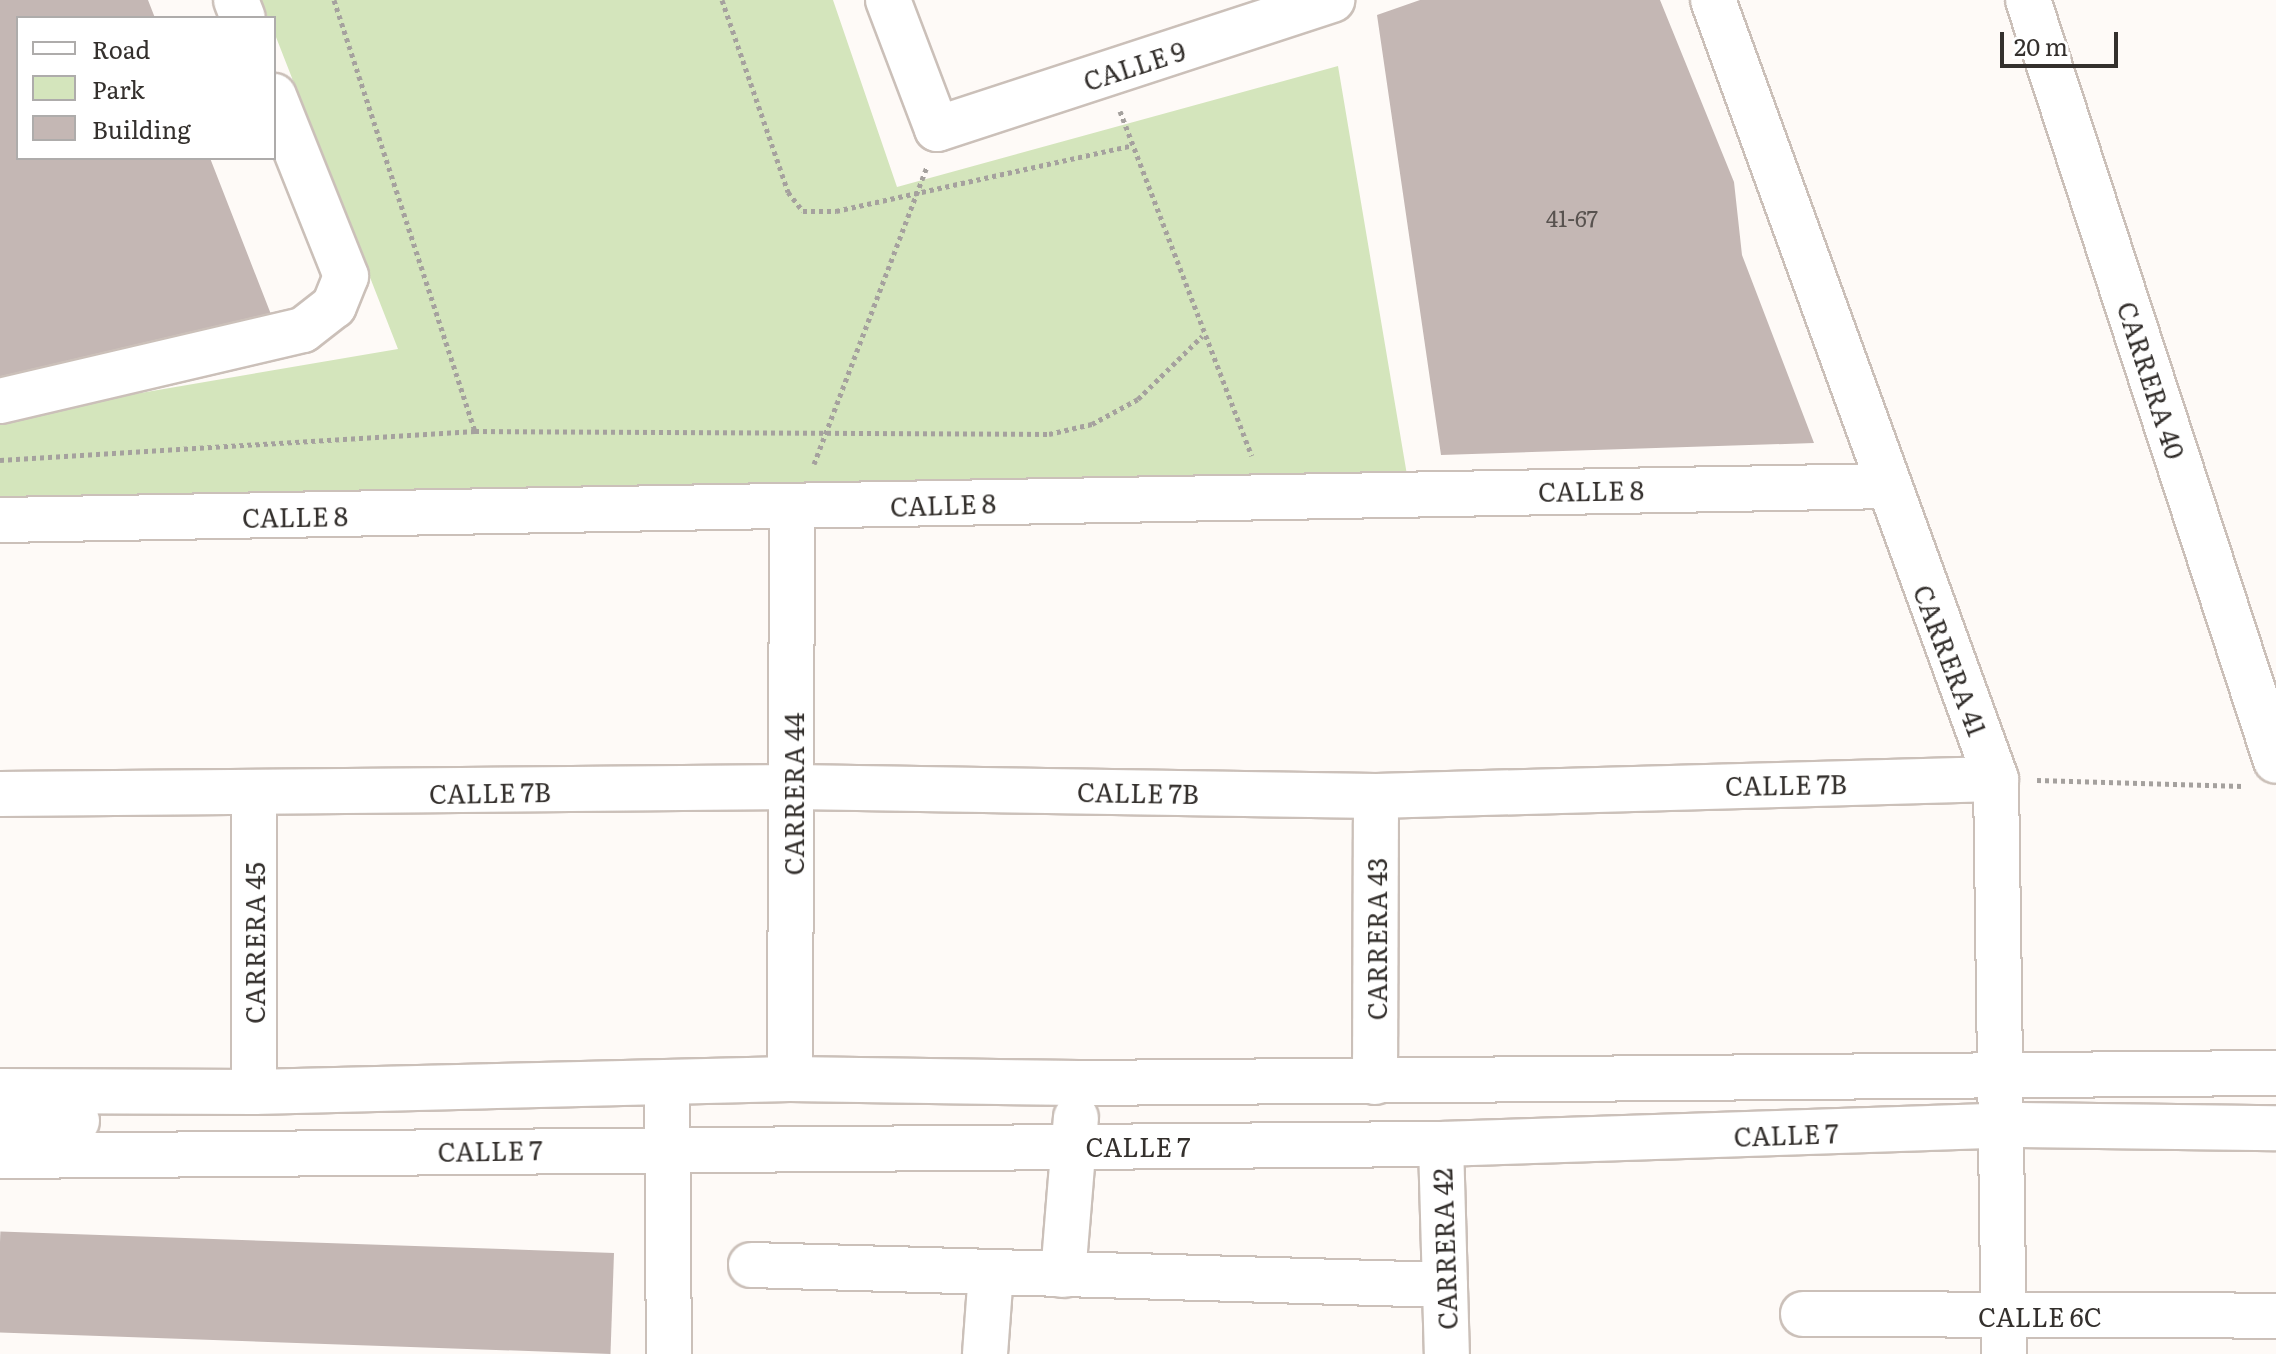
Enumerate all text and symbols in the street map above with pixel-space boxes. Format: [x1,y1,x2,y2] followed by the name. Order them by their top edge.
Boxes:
[16,16,276,160] legend
[2004,16,2122,66] scale bar
[2014,28,2068,63] text: 20 m
[92,31,150,66] text: Road
[1079,34,1189,96] street label: CALLE 9
[92,71,145,106] text: Park
[92,111,191,146] text: Building
[1546,205,1598,231] house number: 41-67
[2112,297,2192,463] street label: CARRERA 40
[1538,473,1644,507] street label: CALLE 8
[889,487,997,521] street label: CALLE 8
[242,499,348,533] street label: CALLE 8
[1908,580,1994,740] street label: CARRERA 41
[777,713,809,875] street label: CARRERA 44
[1725,767,1847,801] street label: CALLE 7B
[429,775,551,809] street label: CALLE 7B
[1077,775,1199,809] street label: CALLE 7B
[1360,858,1392,1020] street label: CARRERA 43
[238,862,270,1024] street label: CARRERA 45
[1733,1117,1839,1151] street label: CALLE 7
[1086,1130,1190,1162] street label: CALLE 7
[437,1133,543,1167] street label: CALLE 7
[1426,1168,1462,1330] street label: CARRERA 42
[1978,1300,2102,1332] street label: CALLE 6C

